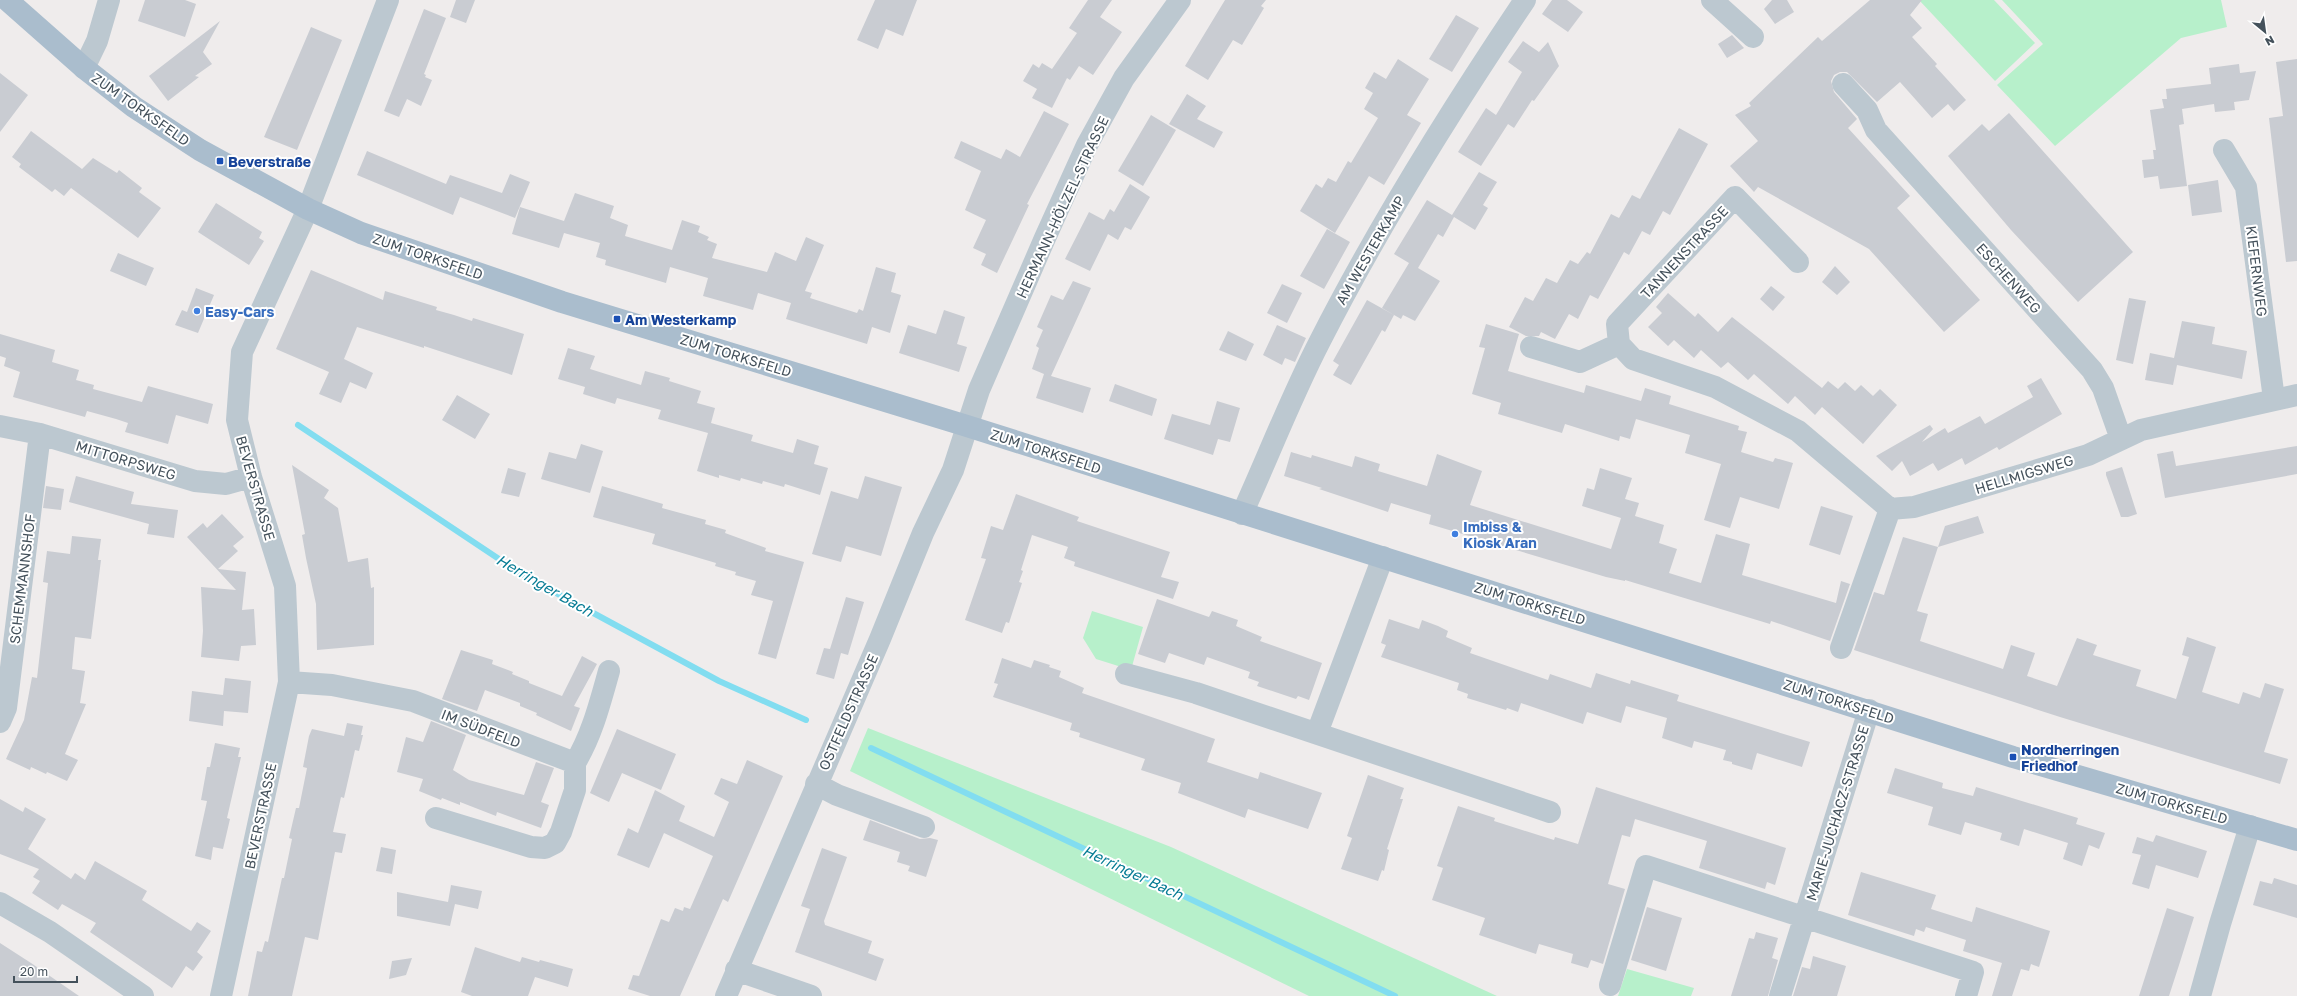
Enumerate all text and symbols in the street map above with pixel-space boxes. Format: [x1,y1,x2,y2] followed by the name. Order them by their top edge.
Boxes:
[2245,12,2285,52] north arrow
[2263,33,2277,49] text: N
[89,69,193,149] street label: ZUM TORKSFELD
[1012,113,1112,301] street label: HERMANN-HÖLZEL-STRASSE
[228,153,311,170] place label: Beverstraße
[215,156,225,166] marker: Beverstraße
[1332,192,1408,308] street label: AM WESTERKAMP
[1637,202,1731,302] street label: TANNENSTRASSE
[2243,225,2271,318] street label: KIEFERNWEG
[371,229,485,283] street label: ZUM TORKSFELD
[1973,239,2045,317] street label: ESCHENWEG
[205,303,275,320] place label: Easy-Cars
[192,306,202,316] marker: Easy-Cars
[625,311,737,328] place label: Am Westerkamp
[612,314,622,324] marker: Am Westerkamp
[678,330,794,380] street label: ZUM TORKSFELD
[988,425,1104,477] street label: ZUM TORKSFELD
[233,434,279,542] street label: BEVERSTRASSE
[74,437,178,483] street label: MITTORPSWEG
[1973,451,2075,497] street label: HELLMIGSWEG
[6,513,38,645] street label: SCHEMMANNSHOF
[1463,518,1537,551] place label: Imbiss & Kiosk Aran
[1450,529,1460,539] marker: Imbiss & Kiosk Aran
[493,550,597,621] water label: Herringer Bach
[1472,578,1588,628] street label: ZUM TORKSFELD
[815,651,881,773] street label: OSTFELDSTRASSE
[1781,675,1897,727] street label: ZUM TORKSFELD
[439,705,523,751] street label: IM SÜDFELD
[1802,723,1872,903] street label: MARIE-JUCHACZ-STRASSE
[2021,741,2119,774] place label: Nordherringen Friedhof
[2008,752,2018,762] marker: Nordherringen Friedhof
[240,761,280,871] street label: BEVERSTRASSE
[2114,779,2230,827] street label: ZUM TORKSFELD
[1080,841,1187,904] water label: Herringer Bach
[14,958,77,984] scale bar
[20,964,48,979] text: 20 m

